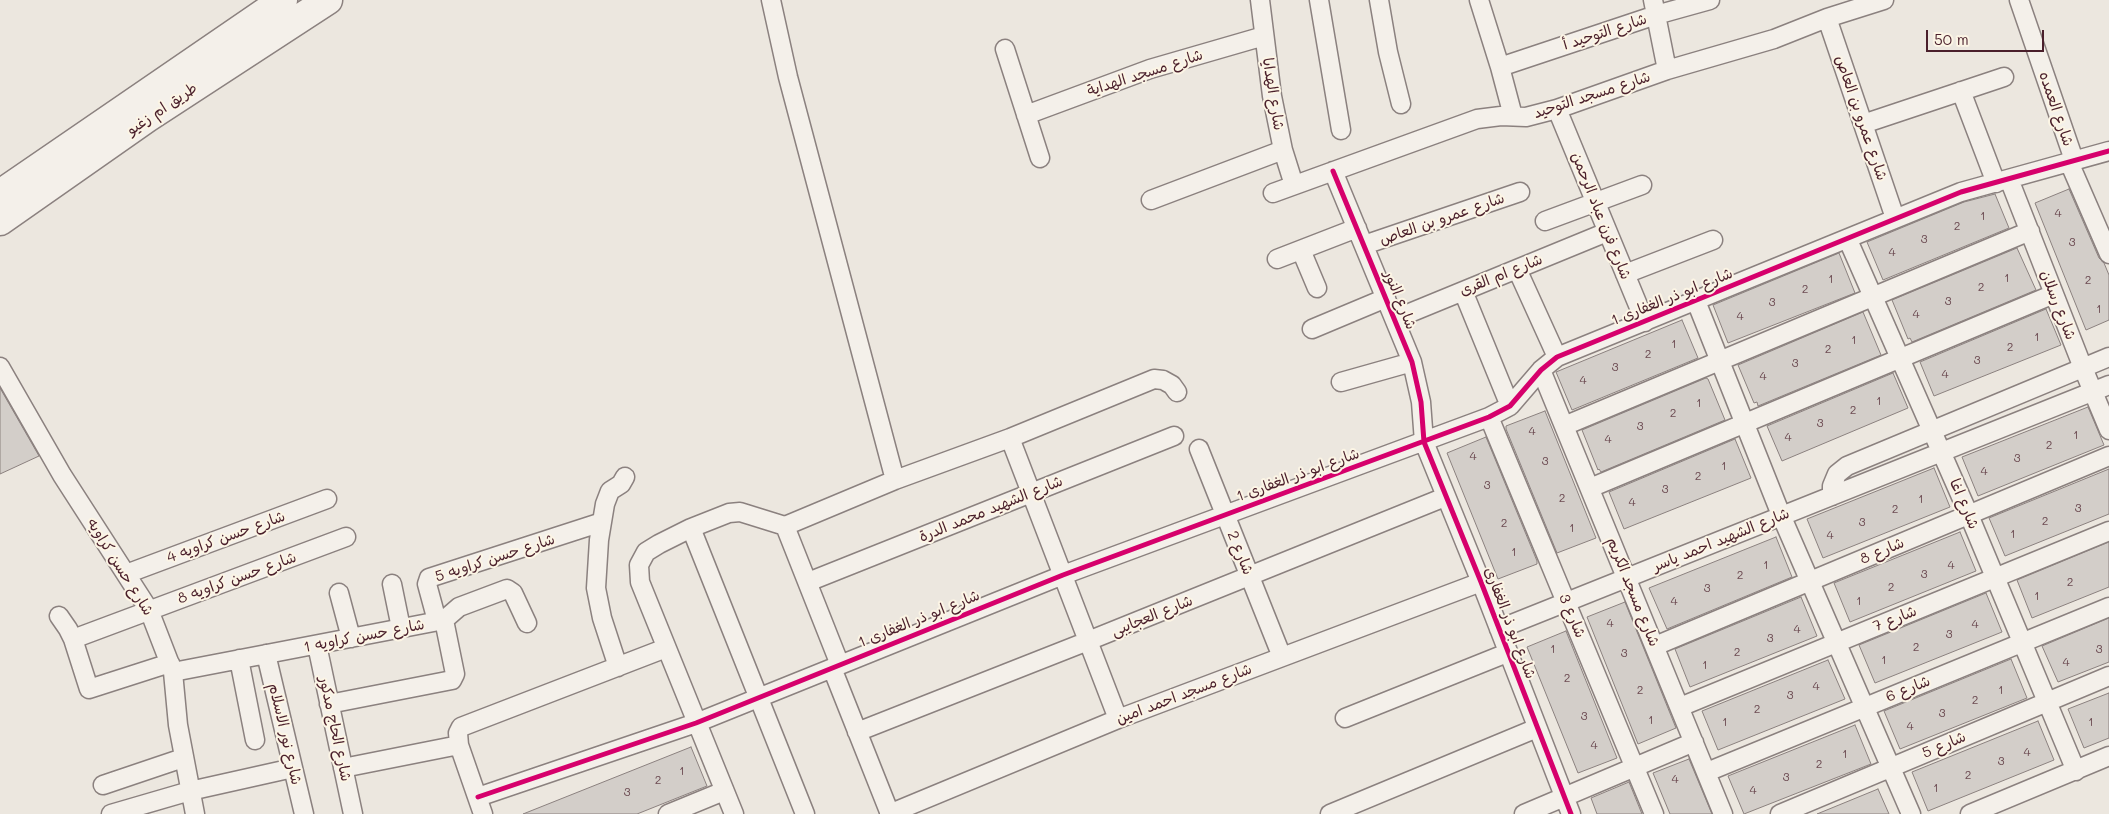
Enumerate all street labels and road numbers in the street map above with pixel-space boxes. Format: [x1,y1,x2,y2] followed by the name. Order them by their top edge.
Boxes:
[1561,10,1649,54] street label: شارع التوحيد أ
[1085,46,1205,100] street label: شارع مسجد الهداية
[1831,53,1891,183] street label: شارع عمرو بن العاص
[1258,56,1288,132] street label: شارع الهدايا
[1531,68,1653,122] street label: شارع مسجد التوحيد
[2035,69,2077,149] street label: شارع العمده
[123,79,201,139] street label: طريق ام زغيو
[1567,150,1635,282] street label: شارع فرن عباد الرحمن
[1377,189,1507,249] street label: شارع عمرو بن العاص
[1457,250,1545,300] street label: شارع ام القرى
[1609,264,1735,330] street label: شارع ابو ذر الغفارى 1
[1380,268,1420,332] street label: شارع النور
[2036,268,2080,342] street label: شارع رسلان
[1234,444,1362,506] street label: شارع ابو ذر الغفارى 1
[917,472,1065,546] street label: شارع الشهيد محمد الدرة
[1945,476,1983,532] street label: شارع اغا
[1650,504,1792,576] street label: شارع الشهيد احمد ياسر
[164,507,288,567] street label: شارع حسن كراويه 4
[83,515,157,619] street label: شارع حسن كراويه
[1223,528,1257,578] street label: شارع 2
[433,530,557,586] street label: شارع حسن كراويه 5
[1857,534,1907,568] street label: شارع 8
[1603,535,1663,649] street label: شارع مسجد الكريم
[175,548,299,608] street label: شارع حسن كراويه 8
[1480,565,1540,681] street label: شارع ابو ذر الغفارى
[856,586,982,652] street label: شارع ابو ذر الغفارى 1
[1109,591,1195,641] street label: شارع العجايبى
[1555,591,1589,641] street label: شارع 3
[1870,602,1920,636] street label: شارع 7
[302,615,426,657] street label: شارع حسن كراويه 1
[1114,660,1254,728] street label: شارع مسجد احمد امين
[1883,672,1933,706] street label: شارع 6
[315,675,355,783] street label: شارع الحاج مدكور
[265,681,305,787] street label: شارع نور الاسلام
[1919,728,1969,762] street label: شارع 5

